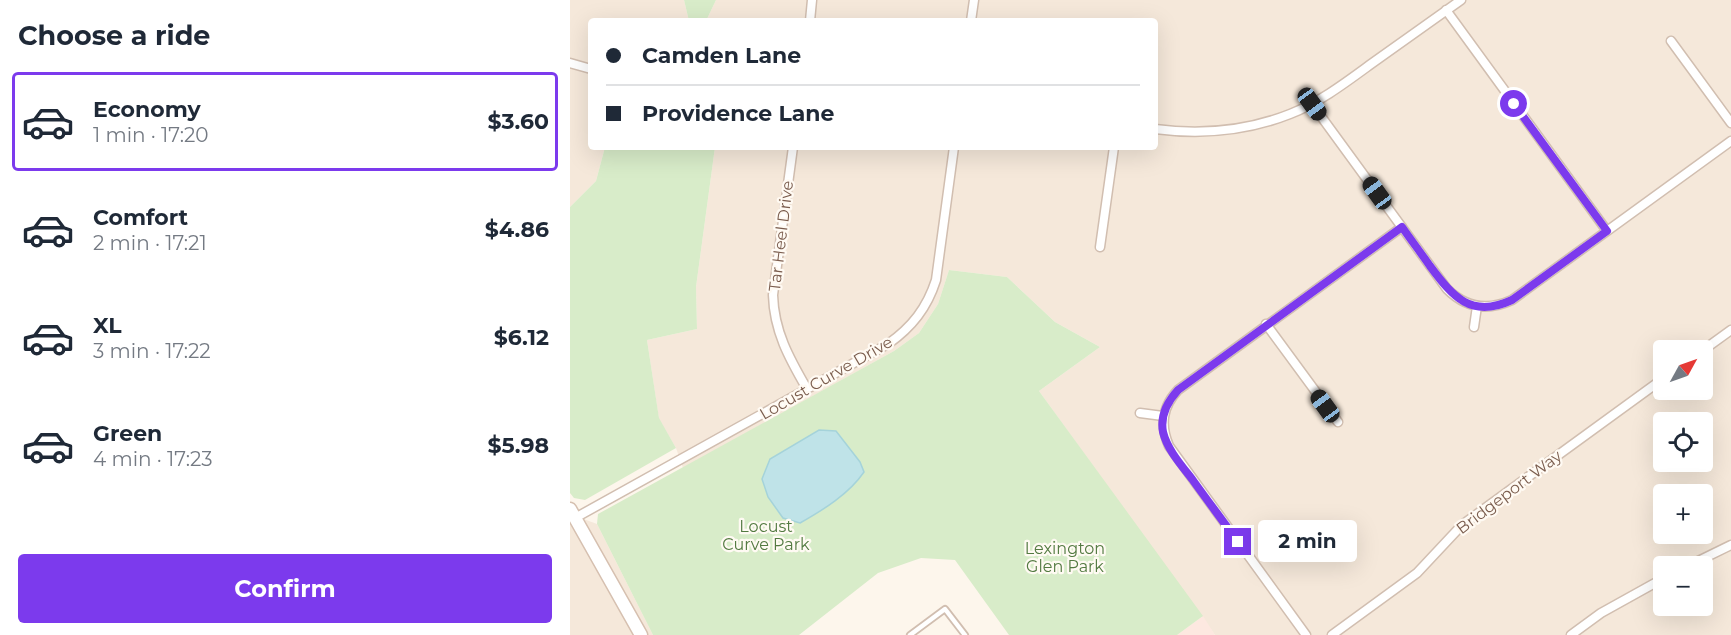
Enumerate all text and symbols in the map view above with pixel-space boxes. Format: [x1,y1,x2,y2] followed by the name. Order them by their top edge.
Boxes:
[18,19,210,52] text: Choose a ride
[642,42,801,69] text: Camden Lane
[1294,84,1330,124] car
[1500,90,1527,117] route start
[21,95,75,149] icon: car
[93,96,201,123] text: Economy
[642,100,835,127] text: Providence Lane
[488,108,549,135] text: $3.60
[93,123,209,147] text: 1 min · 17:20
[1359,173,1395,213] car
[765,180,797,292] street label: Tar Heel Drive
[21,203,75,257] icon: car
[93,204,188,231] text: Comfort
[485,216,549,243] text: $4.86
[93,231,207,255] text: 2 min · 17:21
[21,311,75,365] icon: car
[93,312,122,339] text: XL
[494,324,549,351] text: $6.12
[756,332,896,424] street label: Locust Curve Drive
[93,339,211,363] text: 3 min · 17:22
[1653,340,1713,400] north arrow
[1653,340,1713,616] map controls
[1307,386,1343,426] car
[1653,412,1713,472] button: locate
[21,419,75,473] icon: car
[93,420,162,447] text: Green
[488,432,549,459] text: $5.98
[1453,446,1566,538] street label: Bridgeport Way
[93,447,213,471] text: 4 min · 17:23
[1653,484,1713,544] button: +
[722,517,810,554] park label: Locust Curve Park
[1259,521,1358,563] callout: 2 min
[1224,528,1251,555] route end
[1278,529,1337,553] text: 2 min
[1025,539,1105,576] park label: Lexington Glen Park
[18,554,552,623] button: Confirm
[1653,556,1713,616] button: −

